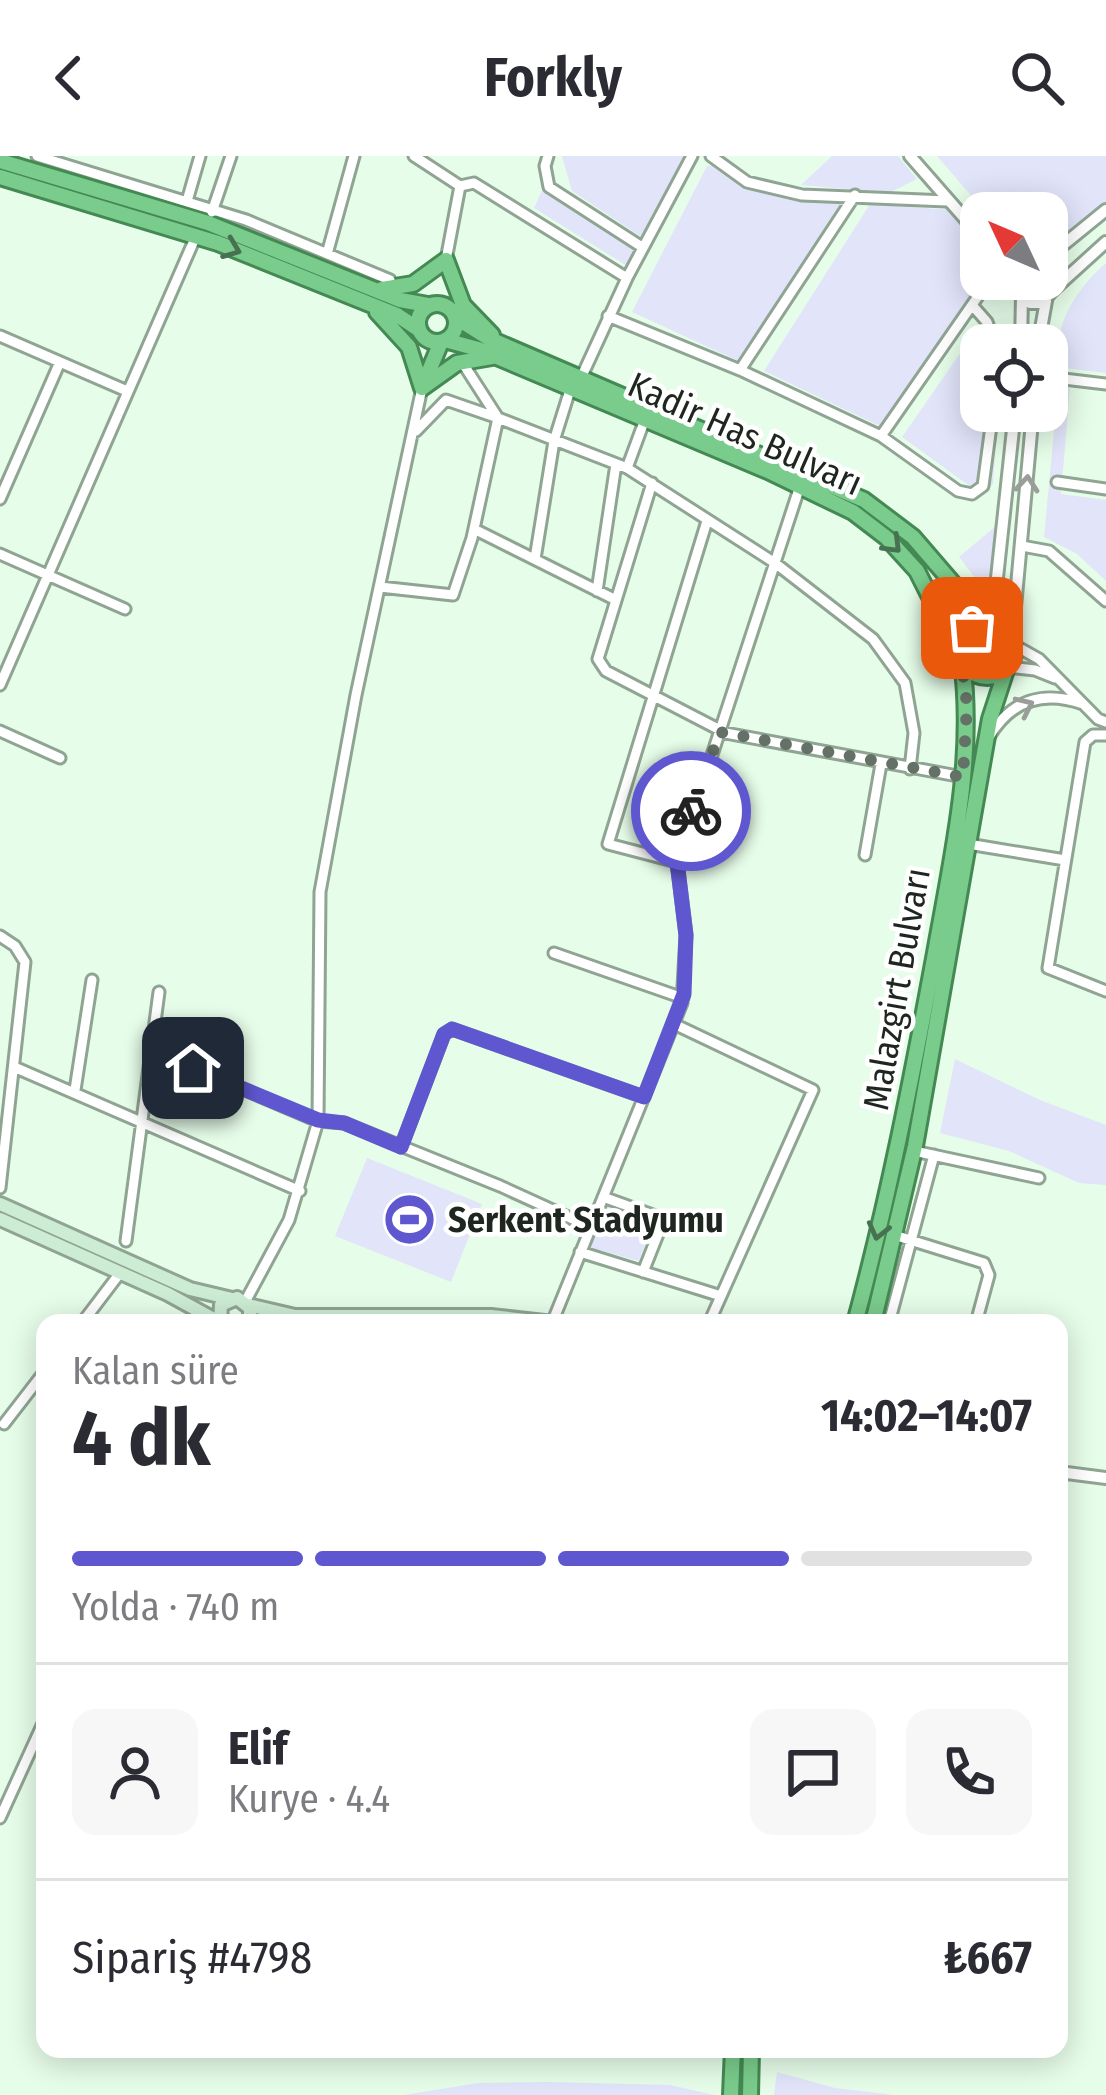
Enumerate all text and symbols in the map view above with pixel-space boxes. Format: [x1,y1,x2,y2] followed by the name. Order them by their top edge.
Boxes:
[36,45,102,111] icon: back
[1004,45,1070,111] icon: search
[484,46,622,110] text: Forkly
[960,192,1068,300] north arrow
[960,192,1068,432] map controls
[221,234,242,259] one-way arrow
[960,324,1068,432] button: locate
[621,363,869,505] street label: Kadir Has Bulvarı
[1014,474,1039,493] one-way arrow
[879,530,901,552] one-way arrow
[921,577,1023,679] pin
[939,595,1005,661] icon: bag
[1013,696,1035,720] one-way arrow
[631,751,751,871] courier
[658,778,724,844] icon: bike
[854,865,940,1113] street label: Malazgirt Bulvarı
[142,1017,244,1119] pin
[160,1035,226,1101] icon: home
[381,1192,437,1248] sports icon: Serkent Stadyumu
[448,1198,724,1242] place label: Serkent Stadyumu
[867,1221,892,1241] one-way arrow
[72,1348,239,1394] text: Kalan süre
[821,1389,1032,1443] text: 14:02–14:07
[72,1392,211,1486] text: 4 dk
[72,1584,279,1630] text: Yolda · 740 m
[72,1709,198,1835] button: person
[750,1709,876,1835] button: chat
[906,1709,1032,1835] button: phone
[228,1722,288,1776] text: Elif
[228,1776,390,1822] text: Kurye · 4.4
[72,1931,312,1985] text: Sipariş #4798
[943,1931,1032,1985] text: ₺667

